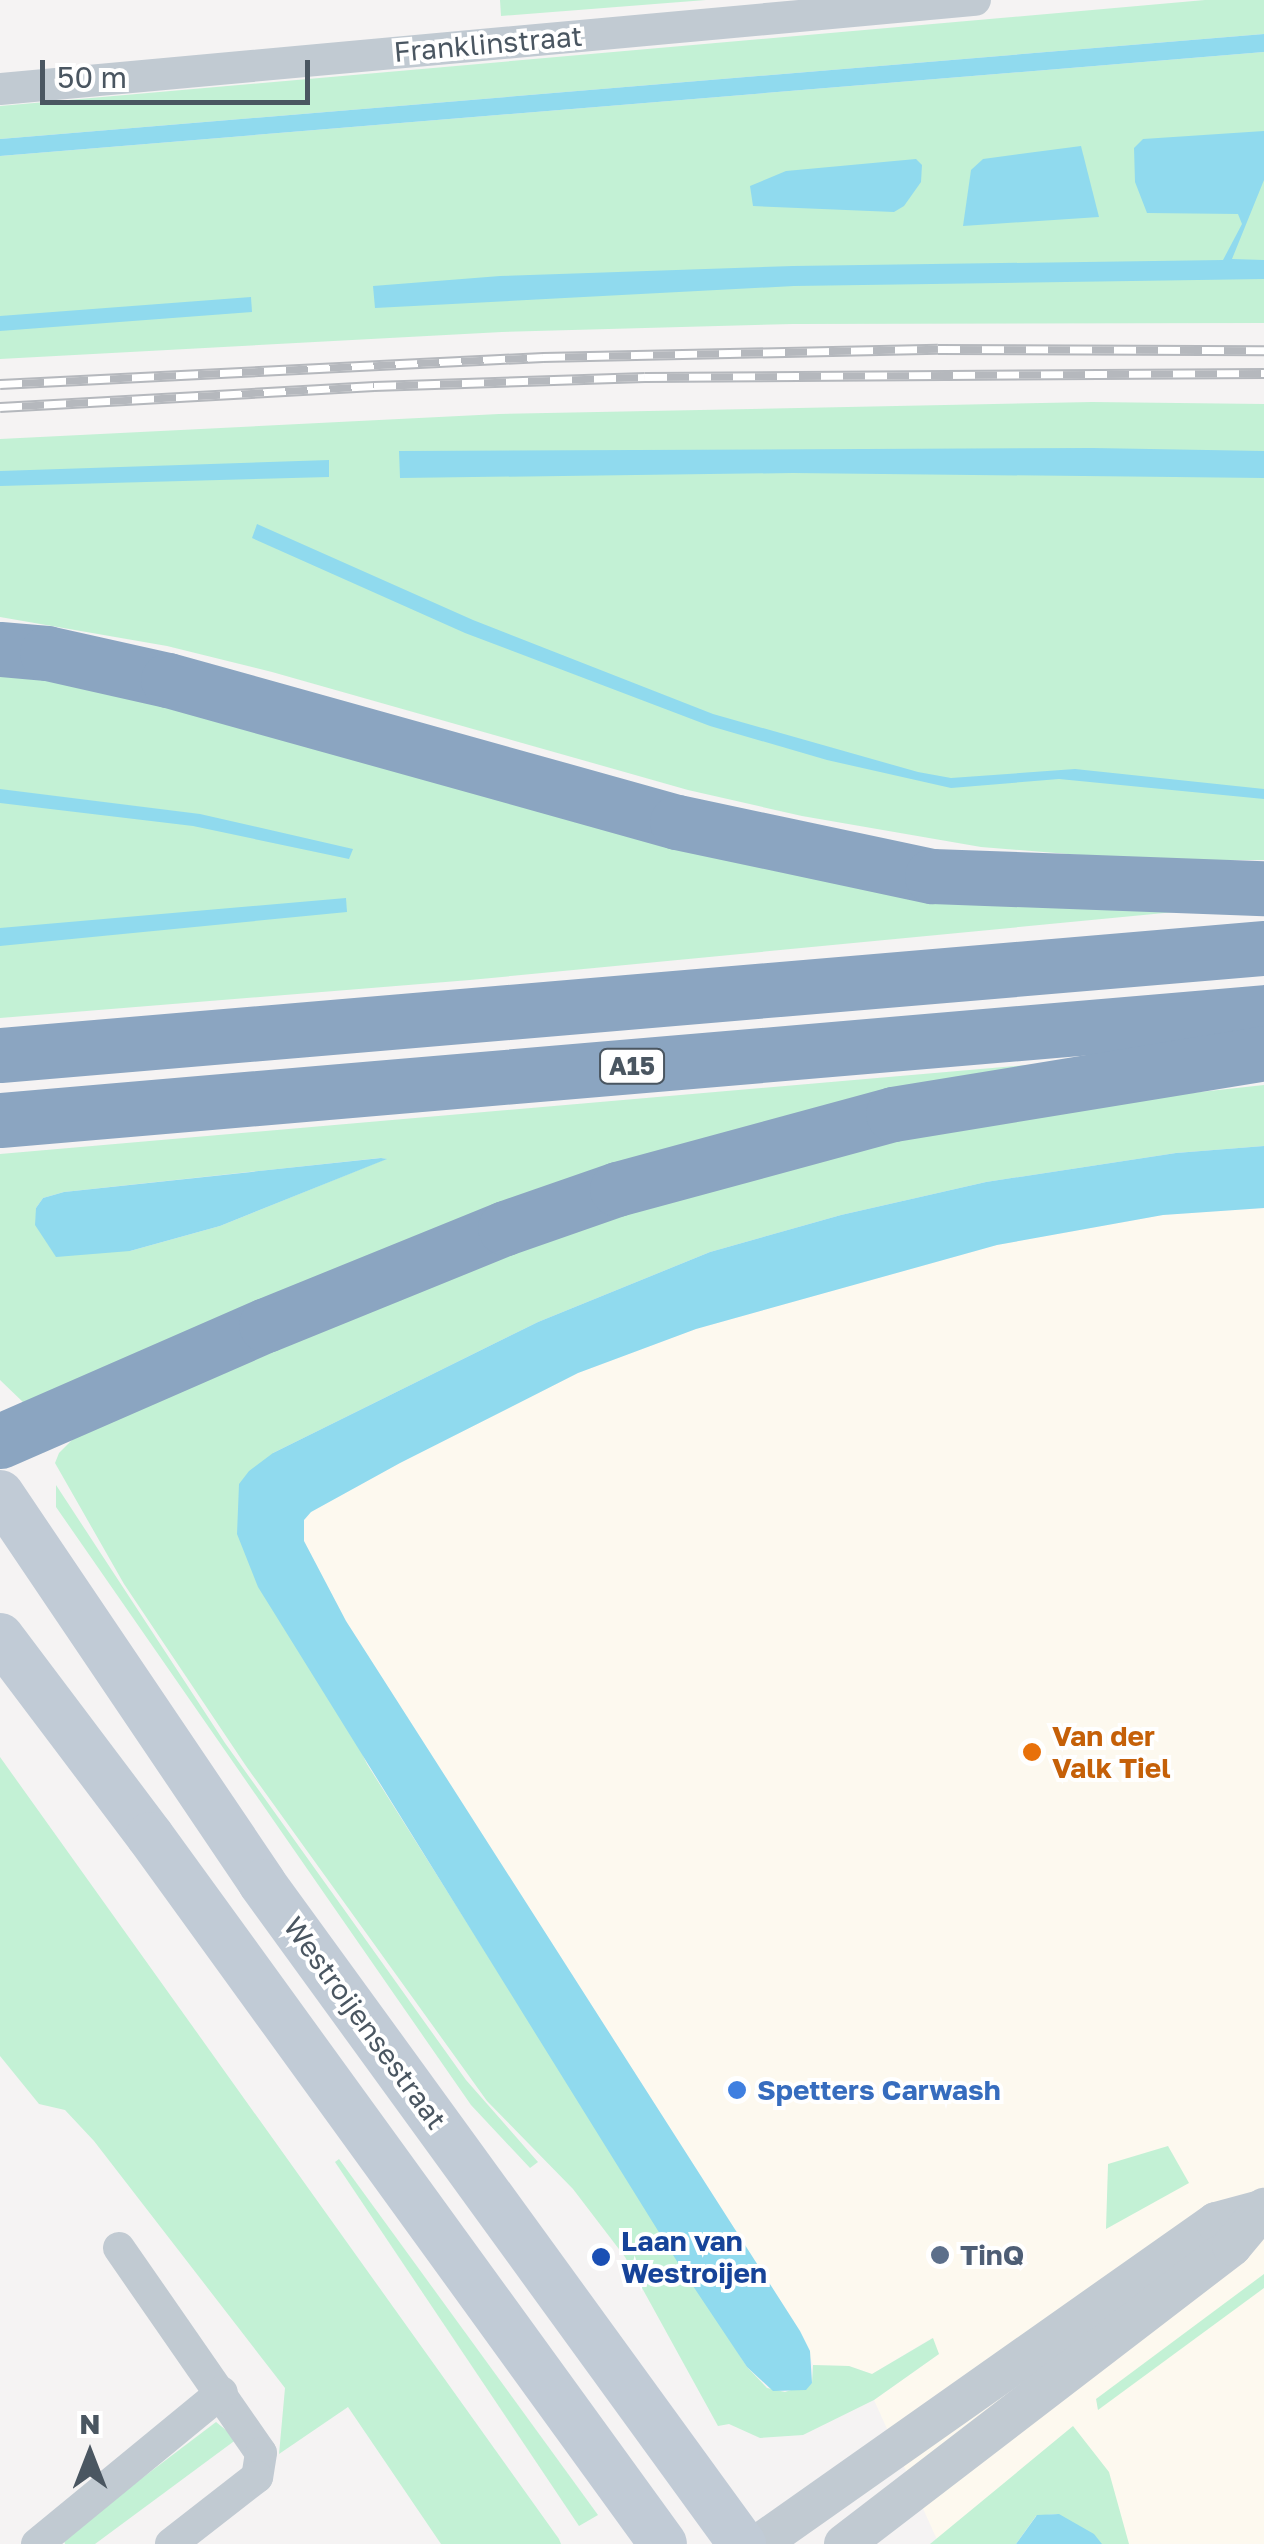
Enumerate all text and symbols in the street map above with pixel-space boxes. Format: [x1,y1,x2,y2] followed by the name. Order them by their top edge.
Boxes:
[392,19,584,69] street label: Franklinstraat
[45,40,315,102] scale bar
[57,59,127,95] text: 50 m
[597,1046,667,1086] road number: A15
[1052,1719,1171,1785] place label: Van der Valk Tiel
[1021,1741,1043,1763] marker: Van der Valk Tiel
[277,1910,453,2136] street label: Westroijensestraat
[757,2073,1001,2107] place label: Spetters Carwash
[726,2079,748,2101] marker: Spetters Carwash
[621,2224,767,2290] place label: Laan van Westroijen
[960,2238,1024,2272] place label: TinQ
[929,2244,951,2266] marker: TinQ
[590,2246,612,2268] marker: Laan van Westroijen
[40,2404,140,2504] north arrow
[79,2407,101,2440] text: N

